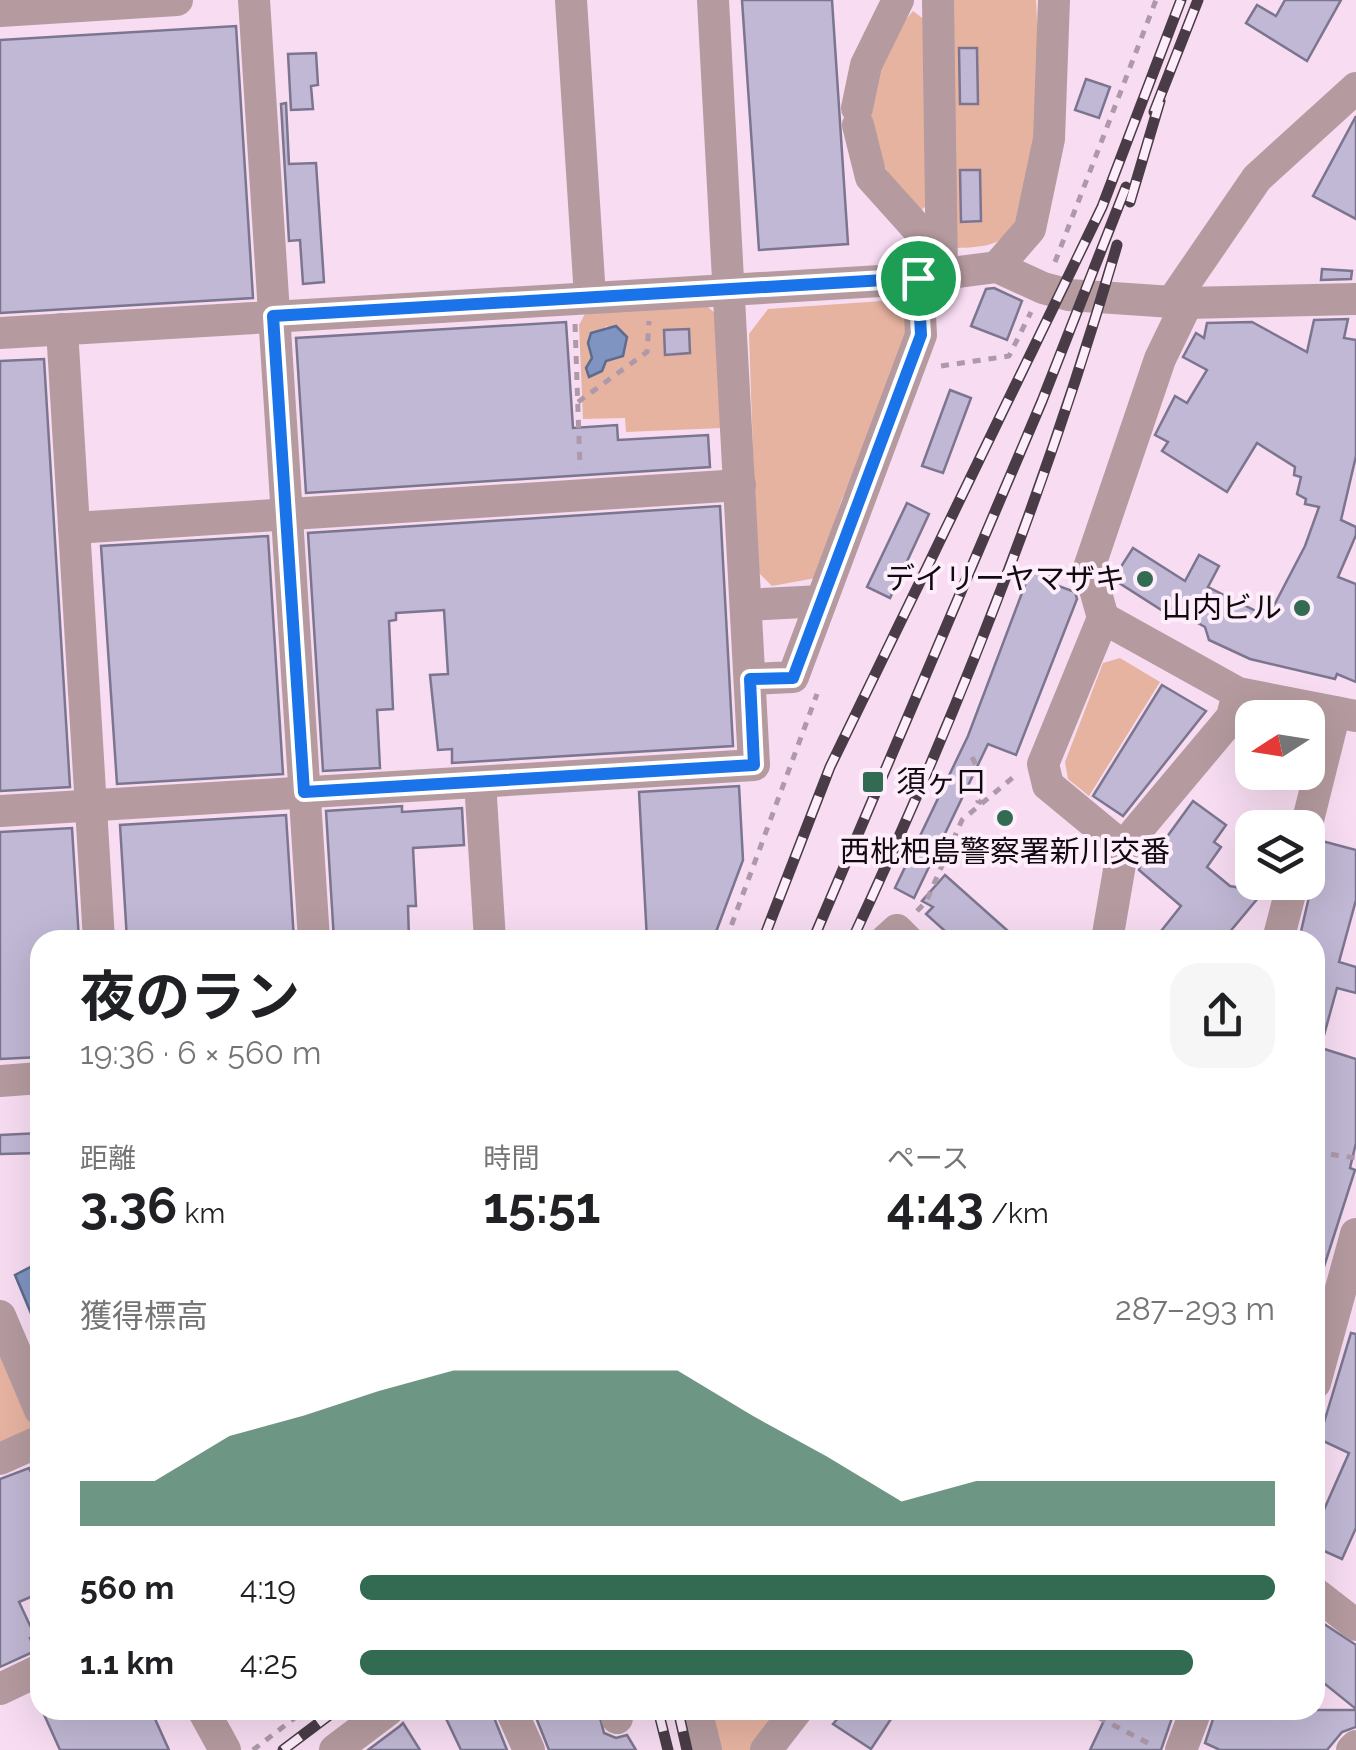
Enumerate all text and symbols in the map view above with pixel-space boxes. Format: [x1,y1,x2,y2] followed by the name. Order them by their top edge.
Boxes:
[876,236,961,321] pin
[891,251,946,306] icon: arrive
[885,561,1125,596] place label: デイリーヤマザキ
[1134,568,1156,590] marker: デイリーヤマザキ
[1162,590,1282,625] place label: 山内ビル
[1291,597,1313,619] marker: 山内ビル
[1235,700,1325,790] north arrow
[1235,700,1325,900] map controls
[896,764,986,799] place label: 須ヶ口
[860,769,886,795] marker: 須ヶ口
[994,807,1016,829] marker: 西枇杷島警察署新川交番
[1235,810,1325,900] button: layers
[840,834,1170,869] place label: 西枇杷島警察署新川交番
[1170,963,1275,1068] button: share
[80,964,300,1029] text: 夜のラン
[80,1034,321,1071] text: 19:36 · 6 × 560 m
[80,1142,136,1175] text: 距離
[483,1142,539,1175] text: 時間
[887,1142,969,1175] text: ペース
[80,1176,177,1235] text: 3.36
[483,1176,600,1235] text: 15:51
[887,1176,984,1235] text: 4:43
[177,1197,225,1230] text: km
[984,1197,1049,1230] text: /km
[1115,1290,1275,1327] text: 287–293 m
[80,1297,208,1334] text: 獲得標高
[80,1569,174,1606] text: 560 m
[240,1569,296,1606] text: 4:19
[80,1644,174,1681] text: 1.1 km
[240,1644,298,1681] text: 4:25

